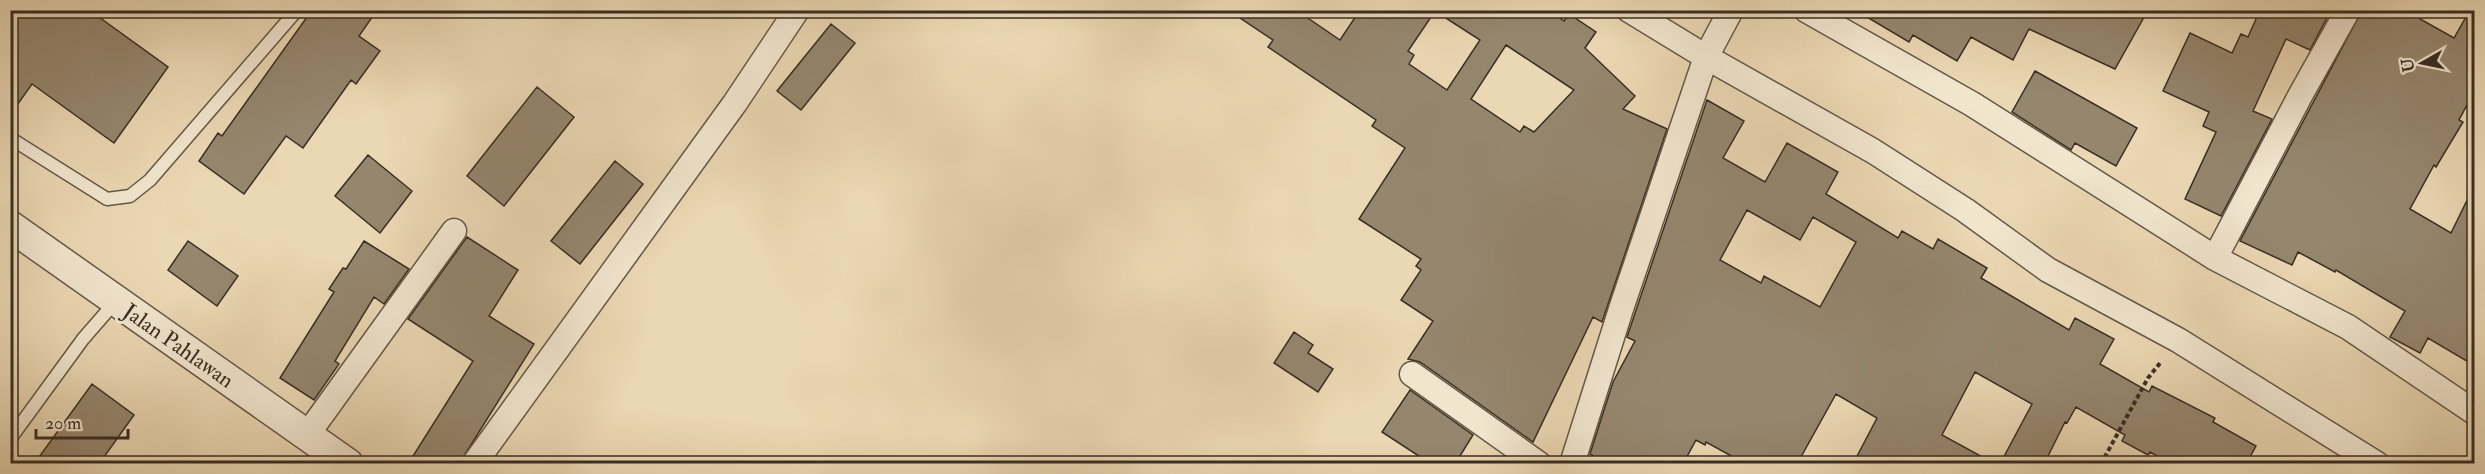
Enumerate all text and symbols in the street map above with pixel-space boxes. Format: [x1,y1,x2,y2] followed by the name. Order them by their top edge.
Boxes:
[2392,33,2452,93] north arrow
[2397,56,2419,73] text: U
[117,297,239,394] street label: Jalan Pahlawan
[36,402,128,440] scale bar
[45,412,81,435] text: 20 m

